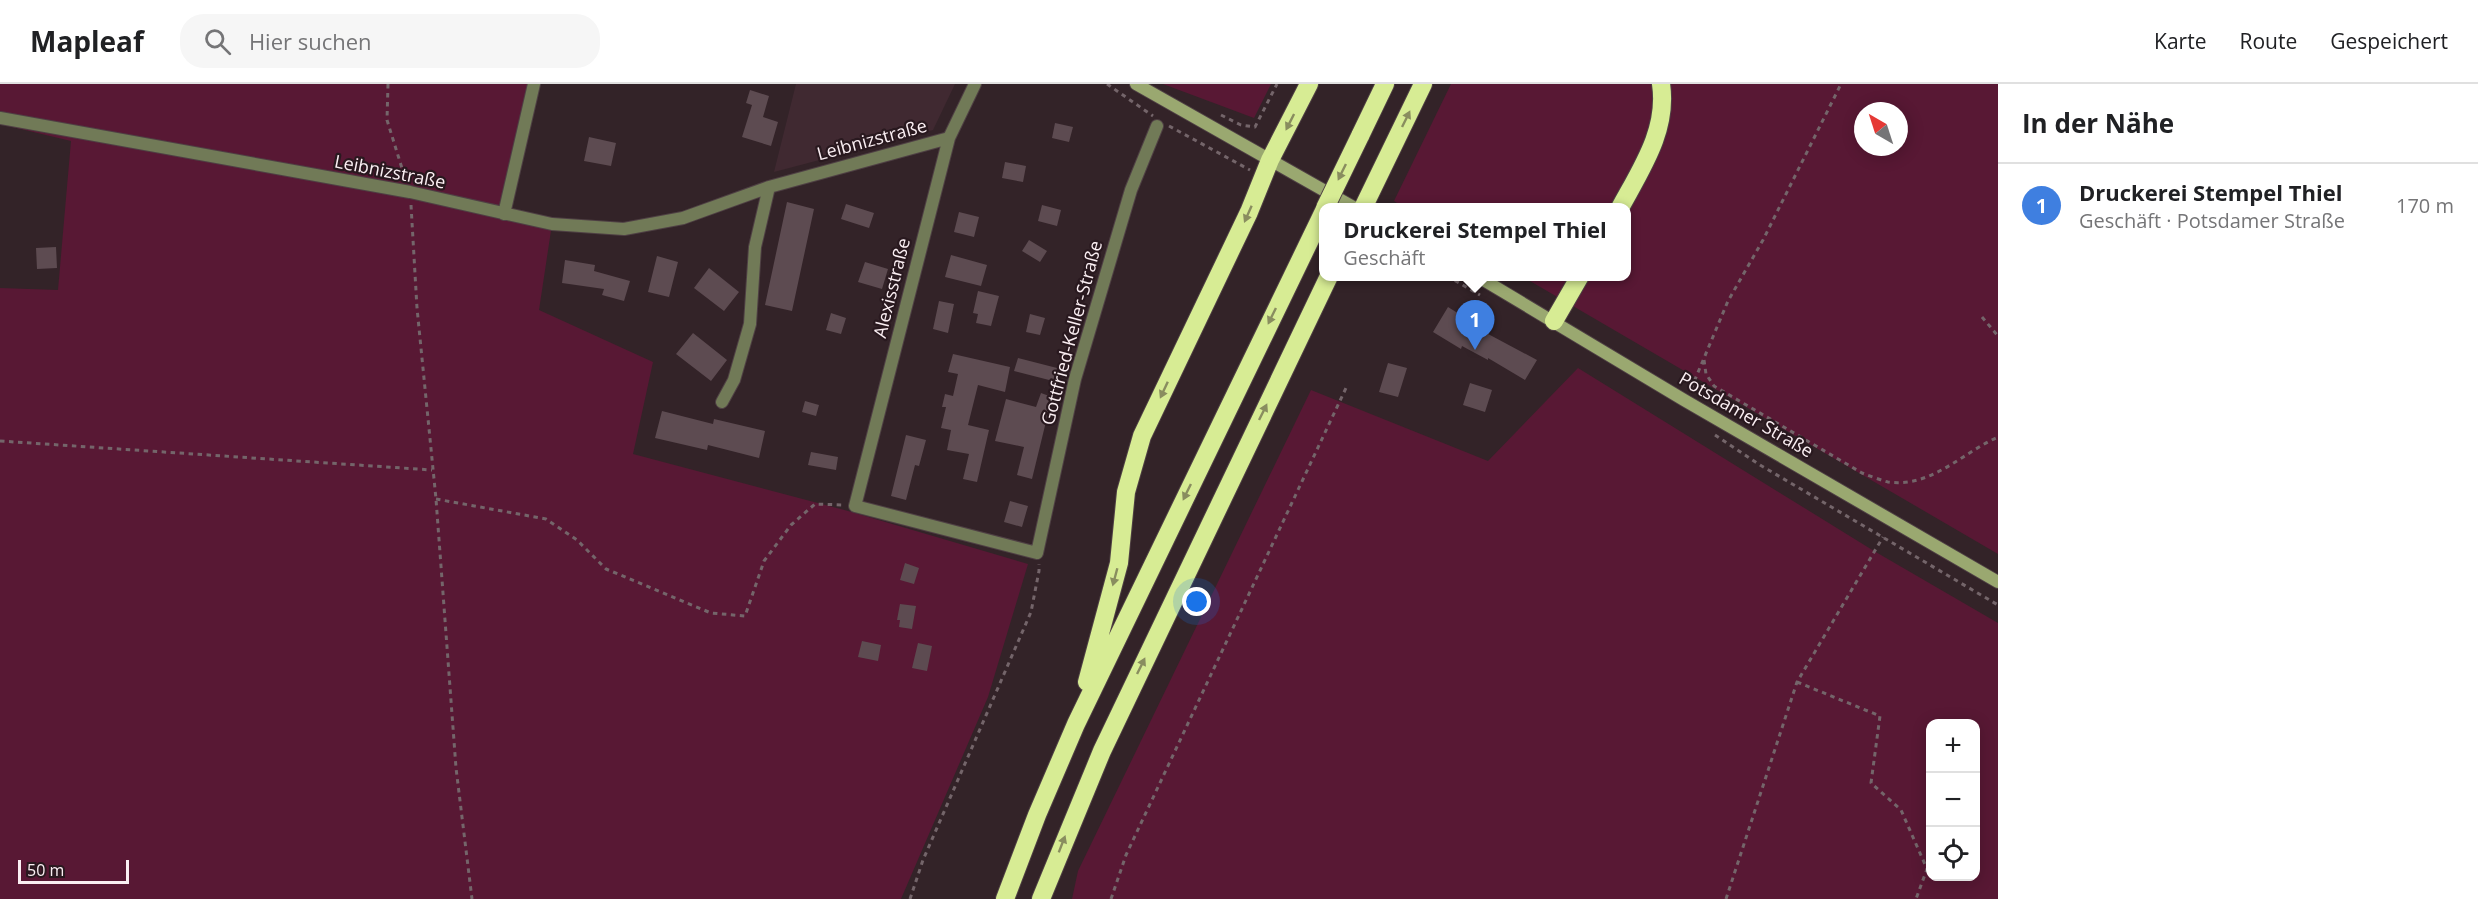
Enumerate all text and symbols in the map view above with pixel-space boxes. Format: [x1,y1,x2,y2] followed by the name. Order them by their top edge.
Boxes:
[180,14,600,68] search box
[30,22,144,60] text: Mapleaf
[201,25,234,58] icon: search
[249,26,372,56] text: Hier suchen
[2154,27,2206,55] text: Karte
[2239,27,2297,55] text: Route
[2330,27,2448,55] text: Gespeichert
[1854,102,1908,156] north arrow
[2022,105,2174,141] text: In der Nähe
[1400,110,1410,128] one-way arrow
[814,113,929,165] street label: Leibnizstraße
[1285,114,1295,131] one-way arrow
[333,148,448,194] street label: Leibnizstraße
[1338,163,1347,180] one-way arrow
[2079,177,2342,207] text: Druckerei Stempel Thiel
[2036,192,2047,219] text: 1
[2396,192,2454,219] text: 170 m
[1319,203,1631,281] popup
[1243,205,1252,222] one-way arrow
[2079,207,2345,234] text: Geschäft · Potsdamer Straße
[1343,214,1607,244] text: Druckerei Stempel Thiel
[867,235,915,340] street label: Alexisstraße
[1035,238,1107,428] street label: Gottfried-Keller-Straße
[1343,244,1425,271] text: Geschäft
[1456,300,1494,350] pin: 1
[1267,308,1277,325] one-way arrow
[1675,366,1818,462] street label: Potsdamer Straße
[1160,381,1169,398] one-way arrow
[1258,404,1268,421] one-way arrow
[1182,483,1191,500] one-way arrow
[1110,568,1119,586] one-way arrow
[1182,587,1211,616] your location
[1137,658,1146,675] one-way arrow
[1926,719,1980,881] map controls
[1926,719,1980,773] button: +
[1926,773,1980,827] button: −
[1926,827,1980,881] button: locate
[1058,835,1068,853] one-way arrow
[18,857,129,884] scale bar
[27,859,64,881] text: 50 m

